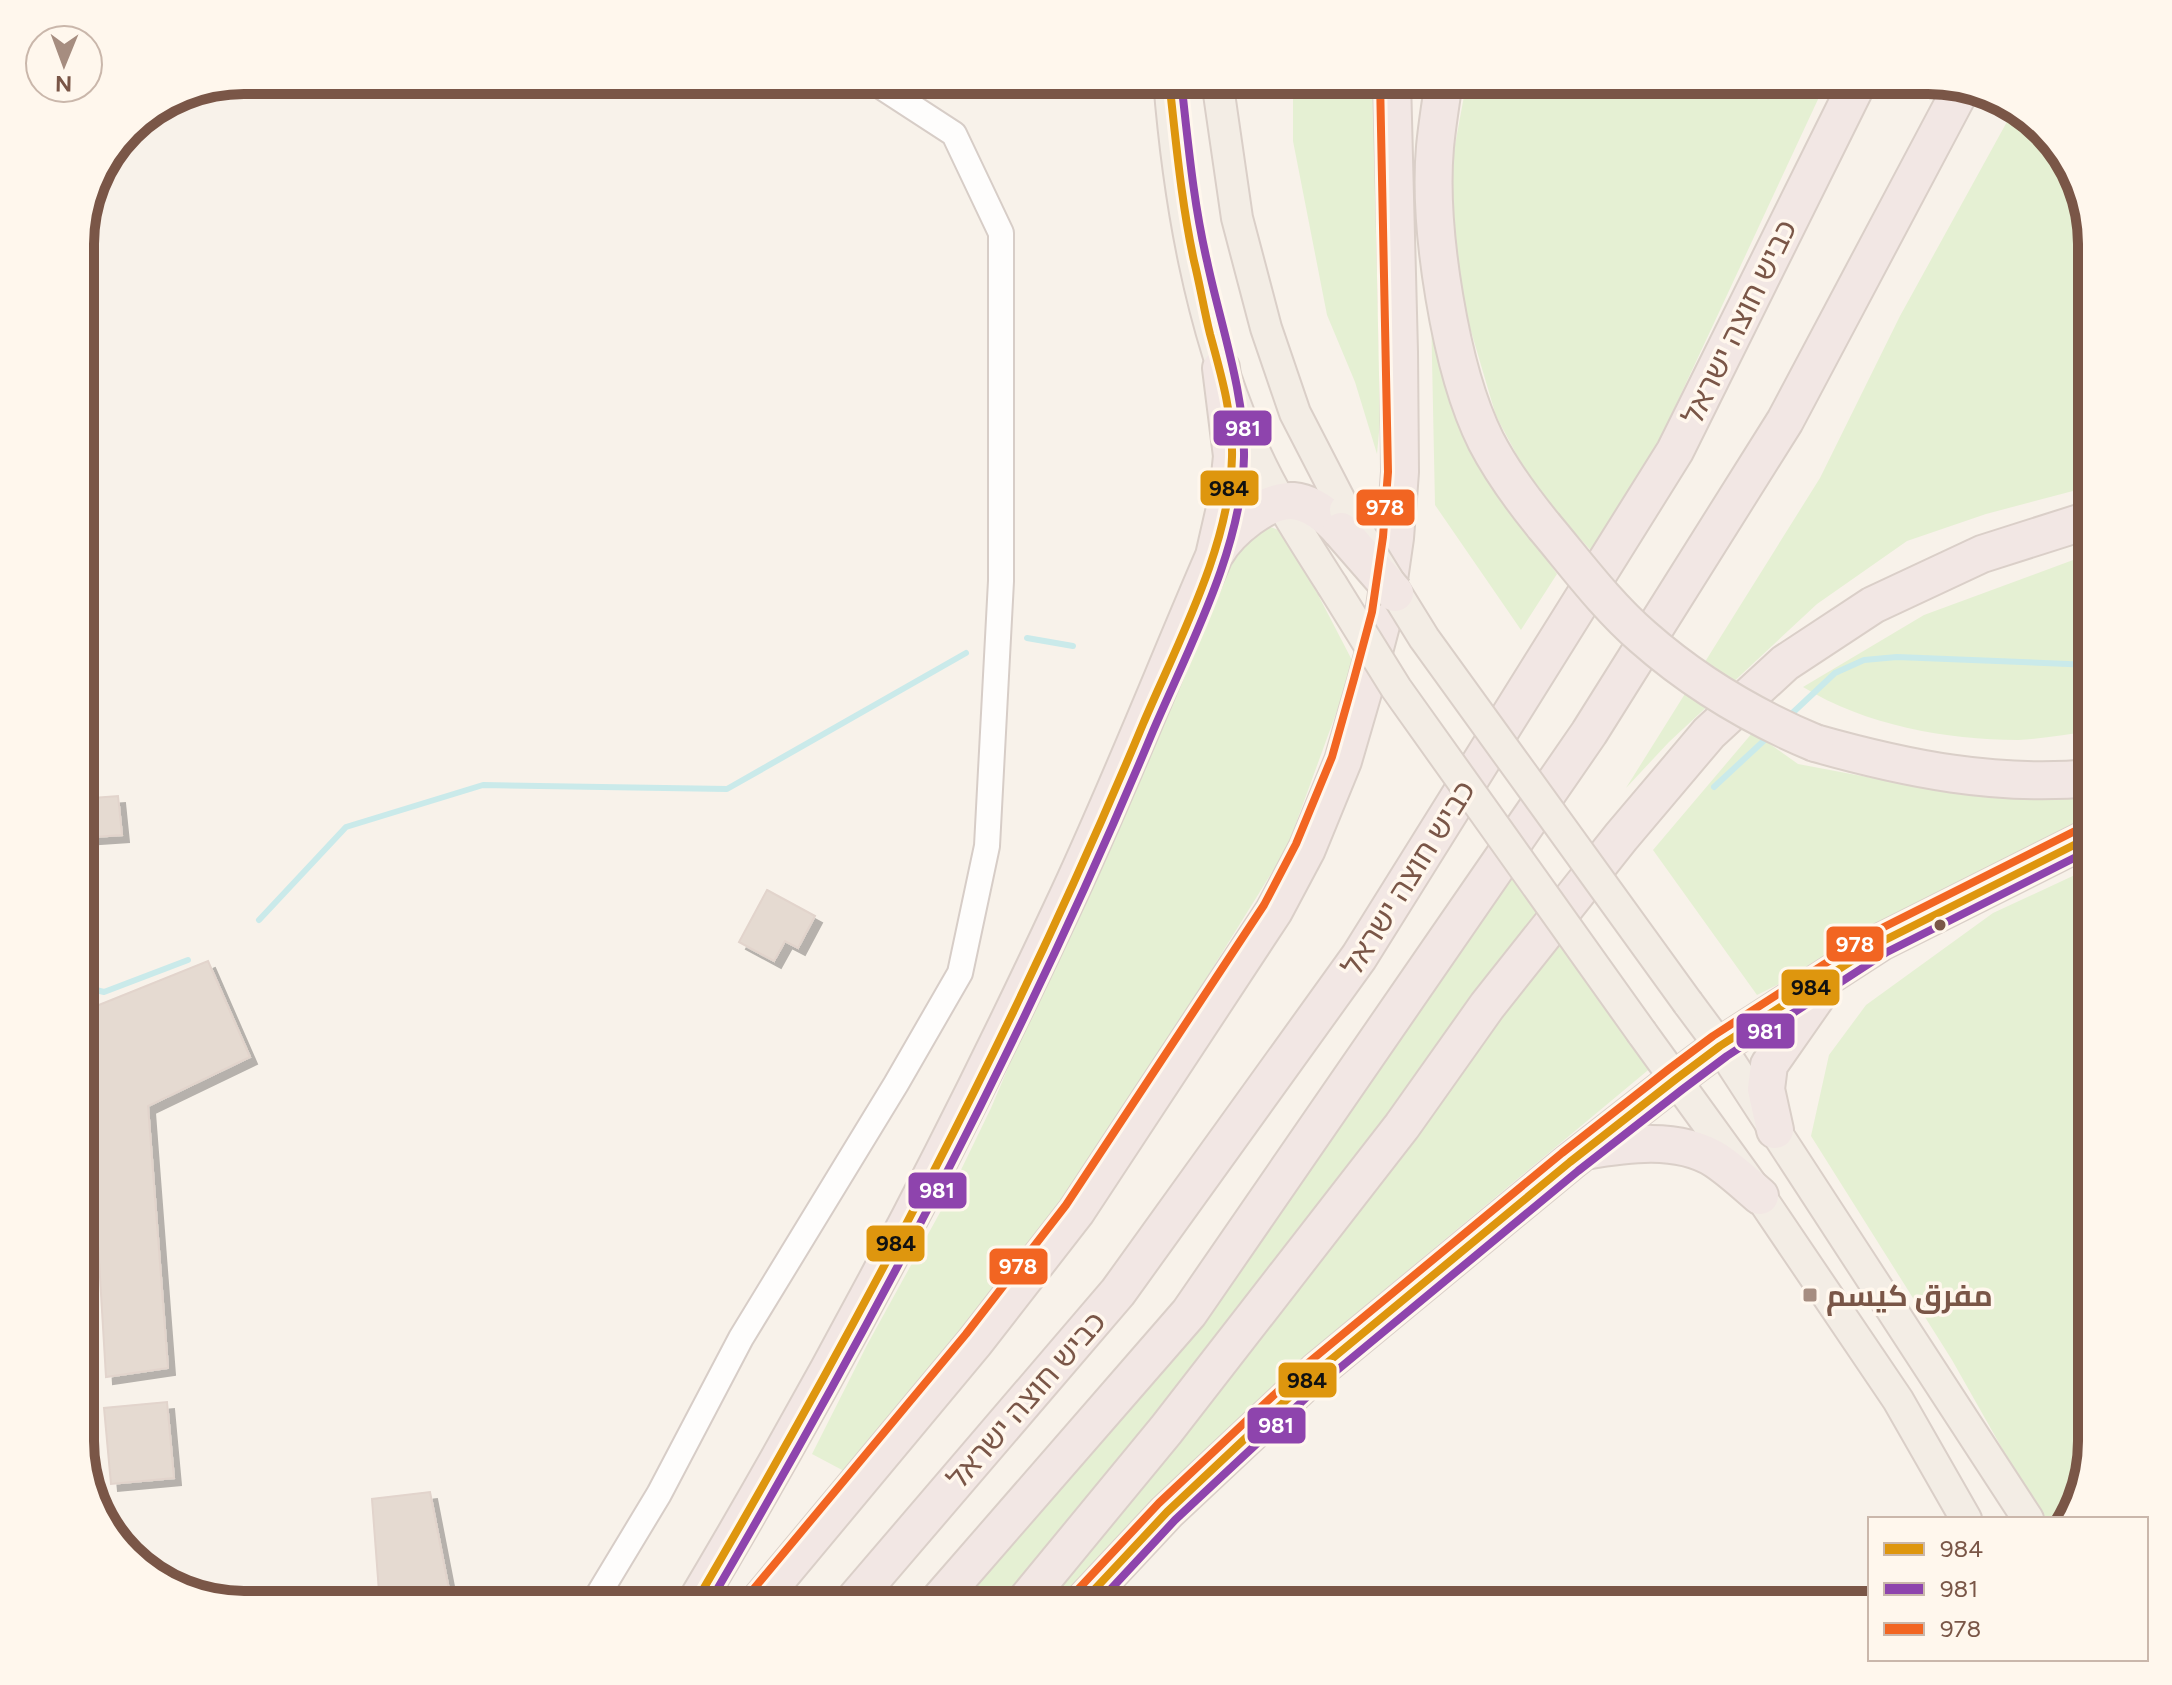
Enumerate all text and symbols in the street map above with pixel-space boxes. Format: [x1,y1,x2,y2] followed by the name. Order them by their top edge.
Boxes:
[24,24,104,104] north arrow
[55,70,72,97] text: N
[1673,214,1805,430] street label: כביש חוצה ישראל
[1212,409,1273,447] line badge: 981
[1225,415,1261,442] text: 981
[1199,469,1260,507] line badge: 984
[1209,475,1249,502] text: 984
[1355,488,1416,527] line badge: 978
[1366,494,1404,521] text: 978
[1333,774,1483,982] street label: כביש חוצה ישראל
[1932,917,1948,933] unlabelled marker
[1825,925,1885,963] line badge: 978
[1836,931,1874,958] text: 978
[1780,968,1841,1007] line badge: 984
[1791,974,1831,1001] text: 984
[1735,1012,1796,1050] line badge: 981
[1747,1018,1783,1045] text: 981
[907,1171,968,1210] line badge: 981
[919,1177,955,1204] text: 981
[865,1224,926,1263] line badge: 984
[876,1230,916,1257] text: 984
[988,1247,1049,1286] line badge: 978
[999,1253,1037,1280] text: 978
[1826,1277,1993,1316] place label: مفرق كيسم
[1801,1286,1819,1304] marker: مفرق كيسم
[939,1304,1113,1496] street label: כביש חוצה ישראל
[1277,1361,1338,1399] line badge: 984
[1287,1367,1327,1394] text: 984
[1246,1406,1307,1445] line badge: 981
[1258,1412,1294,1439] text: 981
[1868,1517,2148,1661] legend
[1940,1534,1983,1563] text: 984
[1940,1574,1978,1603] text: 981
[1940,1614,1981,1643] text: 978

